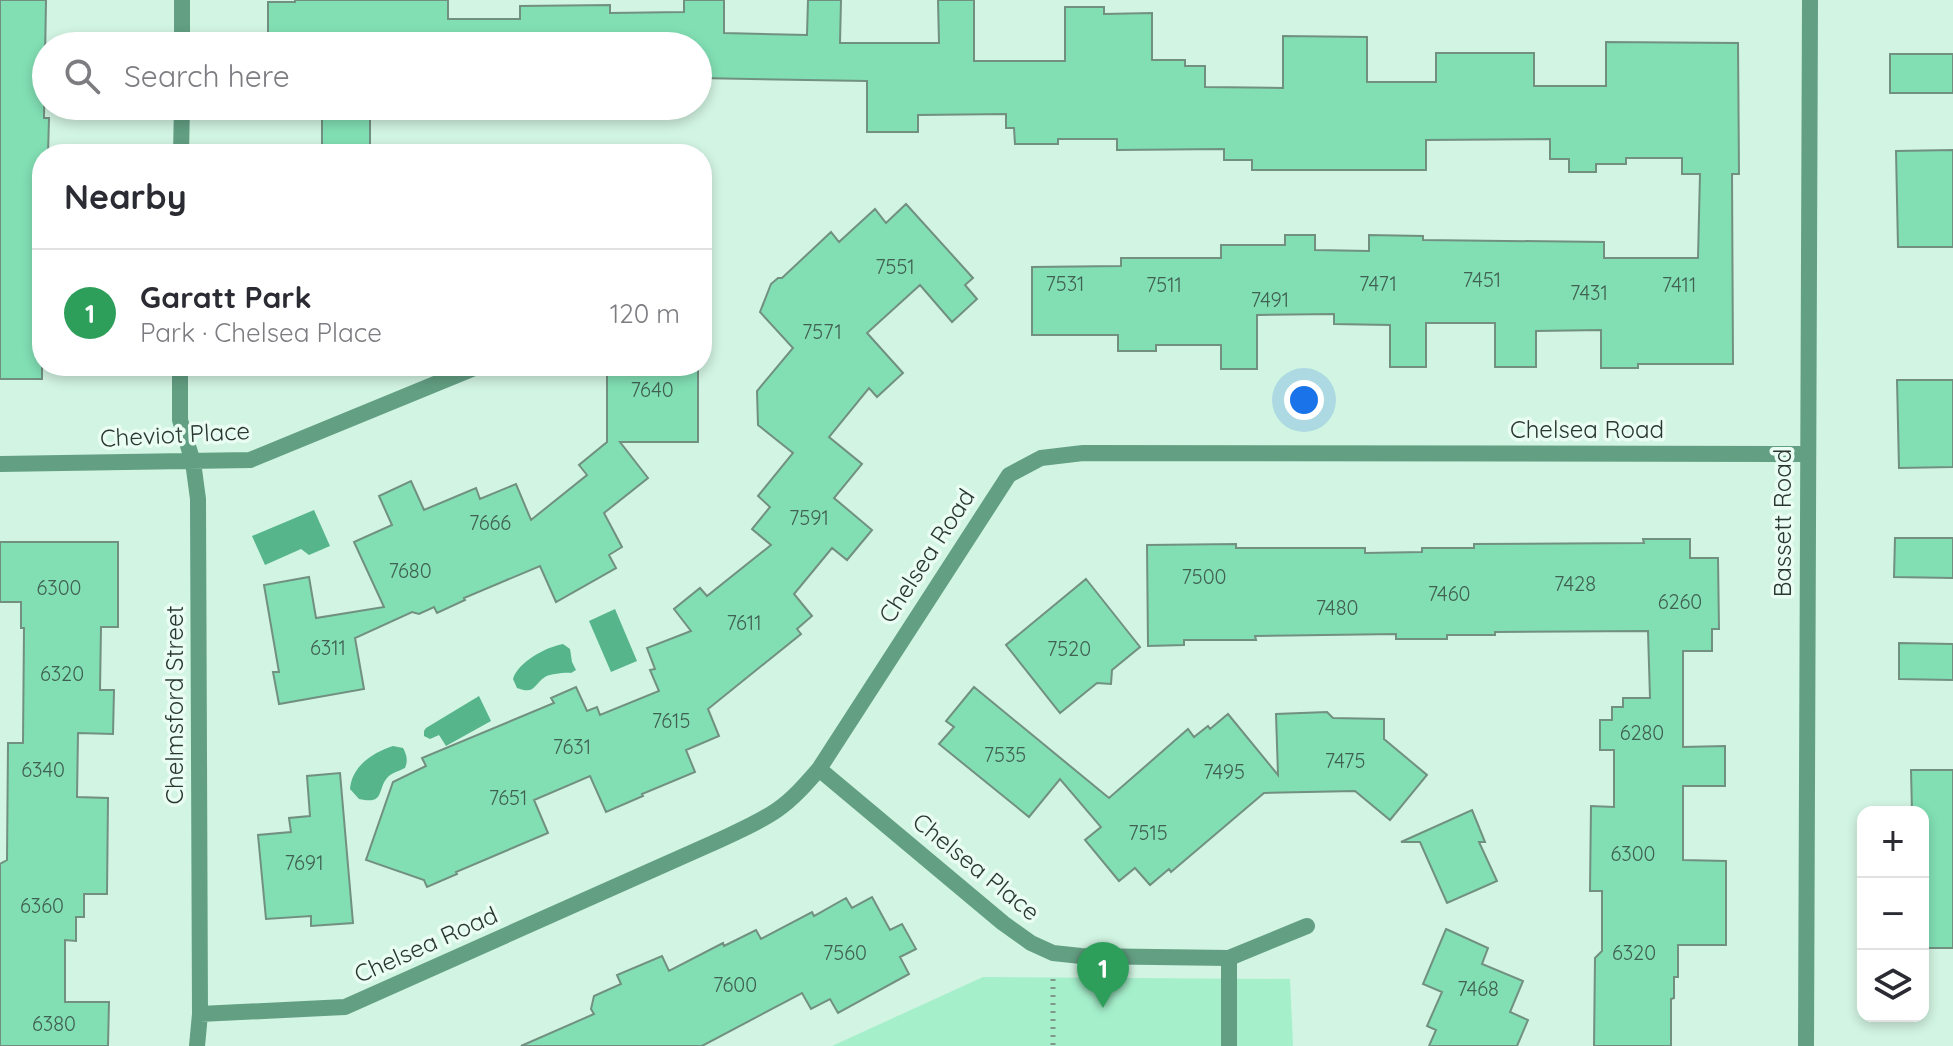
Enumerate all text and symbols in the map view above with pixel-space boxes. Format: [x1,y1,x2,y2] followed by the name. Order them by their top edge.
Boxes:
[32,32,712,120] search box
[60,54,104,98] icon: search
[124,57,290,95] text: Search here
[64,175,187,218] text: Nearby
[875,254,915,279] house number: 7551
[1463,267,1501,292] house number: 7451
[1045,271,1085,296] house number: 7531
[1359,271,1397,296] house number: 7471
[1146,272,1182,297] house number: 7511
[1662,272,1696,297] house number: 7411
[140,278,311,316] text: Garatt Park
[1570,280,1608,305] house number: 7431
[1251,287,1289,312] house number: 7491
[85,297,95,330] text: 1
[610,297,680,330] text: 120 m
[140,316,382,349] text: Park · Chelsea Place
[802,319,842,344] house number: 7571
[630,377,674,402] house number: 7640
[1284,380,1324,420] your location
[1510,414,1664,444] street label: Chelsea Road
[99,415,251,453] street label: Cheviot Place
[1767,449,1797,597] street label: Bassett Road
[872,483,981,628] street label: Chelsea Road
[789,505,829,530] house number: 7591
[469,510,511,535] house number: 7666
[388,558,432,583] house number: 7680
[1182,564,1226,589] house number: 7500
[1554,571,1596,596] house number: 7428
[36,575,82,600] house number: 6300
[1428,581,1470,606] house number: 7460
[1658,589,1702,614] house number: 6260
[1316,595,1358,620] house number: 7480
[159,605,189,805] street label: Chelmsford Street
[726,610,762,635] house number: 7611
[310,635,346,660] house number: 6311
[1047,636,1091,661] house number: 7520
[40,661,84,686] house number: 6320
[652,708,690,733] house number: 7615
[1620,720,1664,745] house number: 6280
[553,734,591,759] house number: 7631
[984,742,1026,767] house number: 7535
[1325,748,1365,773] house number: 7475
[21,757,65,782] house number: 6340
[1203,759,1245,784] house number: 7495
[489,785,527,810] house number: 7651
[907,806,1046,927] street label: Chelsea Place
[1857,806,1929,1022] map controls
[1857,806,1929,878] button: +
[1128,820,1168,845] house number: 7515
[1610,841,1656,866] house number: 6300
[284,850,324,875] house number: 7691
[1857,878,1929,950] button: −
[20,893,64,918] house number: 6360
[349,899,502,989] street label: Chelsea Road
[823,940,867,965] house number: 7560
[1612,940,1656,965] house number: 6320
[1077,942,1129,1008] pin: 1
[1857,950,1929,1022] button: layers
[713,972,757,997] house number: 7600
[1457,976,1499,1001] house number: 7468
[32,1011,76,1036] house number: 6380

